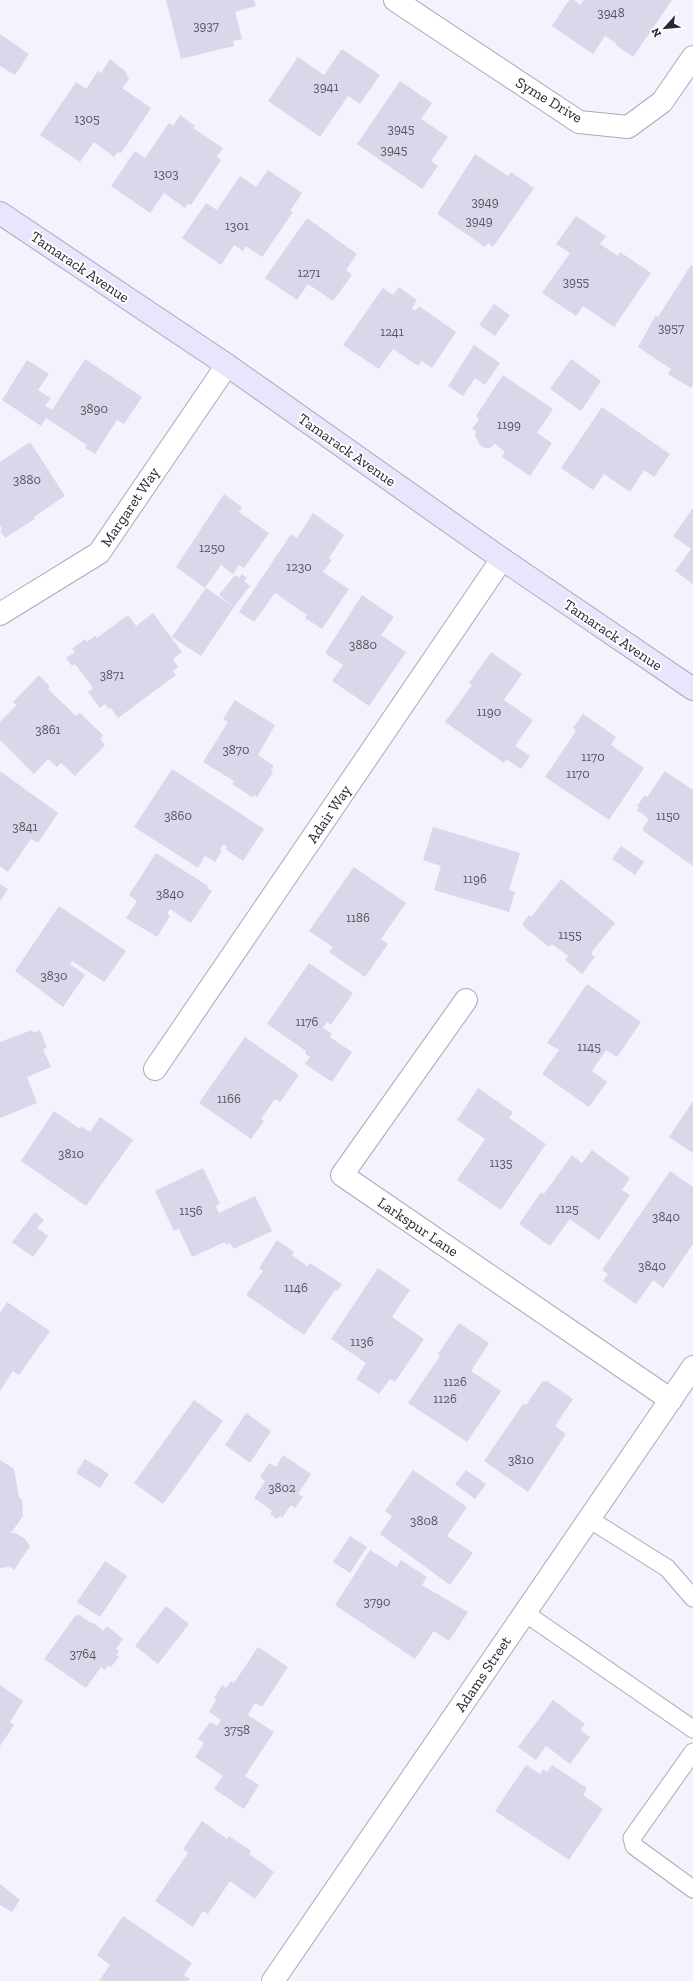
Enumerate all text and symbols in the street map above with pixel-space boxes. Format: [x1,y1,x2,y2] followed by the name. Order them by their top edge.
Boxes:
[597,5,625,20] house number: 3948
[645,8,685,48] north arrow
[193,18,219,33] house number: 3937
[649,25,664,39] text: N
[513,73,585,127] street label: Syme Drive
[313,79,339,94] house number: 3941
[74,111,100,126] house number: 1305
[388,121,415,136] house number: 3945
[381,142,408,157] house number: 3945
[153,166,179,181] house number: 1303
[471,194,499,209] house number: 3949
[465,213,493,228] house number: 3949
[225,218,249,233] house number: 1301
[27,227,133,307] street label: Tamarack Avenue
[298,265,320,280] house number: 1271
[563,274,590,289] house number: 3955
[658,320,684,335] house number: 3957
[380,324,404,339] house number: 1241
[80,401,108,416] house number: 3890
[295,410,399,490] street label: Tamarack Avenue
[497,417,521,432] house number: 1199
[97,464,163,550] street label: Margaret Way
[13,472,41,487] house number: 3880
[199,540,225,555] house number: 1250
[286,559,312,574] house number: 1230
[560,595,666,675] street label: Tamarack Avenue
[349,637,377,652] house number: 3880
[100,667,124,682] house number: 3871
[477,704,501,719] house number: 1190
[35,722,61,737] house number: 3861
[223,742,249,757] house number: 3870
[581,749,605,764] house number: 1170
[566,766,590,781] house number: 1170
[303,781,355,846] street label: Adair Way
[164,808,192,823] house number: 3860
[656,808,680,823] house number: 1150
[12,819,38,834] house number: 3841
[463,871,487,886] house number: 1196
[156,886,184,901] house number: 3840
[346,910,370,925] house number: 1186
[558,927,582,942] house number: 1155
[40,968,68,983] house number: 3830
[296,1014,318,1029] house number: 1176
[577,1039,601,1054] house number: 1145
[217,1091,241,1106] house number: 1166
[58,1146,84,1161] house number: 3810
[489,1155,513,1170] house number: 1135
[374,1193,462,1261] street label: Larkspur Lane
[555,1201,579,1216] house number: 1125
[179,1203,203,1218] house number: 1156
[652,1209,680,1224] house number: 3840
[638,1258,666,1273] house number: 3840
[284,1280,308,1295] house number: 1146
[350,1334,374,1349] house number: 1136
[443,1374,467,1389] house number: 1126
[433,1391,457,1406] house number: 1126
[508,1452,534,1467] house number: 3810
[268,1480,296,1495] house number: 3802
[410,1513,438,1528] house number: 3808
[364,1594,390,1609] house number: 3790
[451,1632,515,1715] street label: Adams Street
[70,1646,96,1661] house number: 3764
[224,1722,250,1737] house number: 3758

